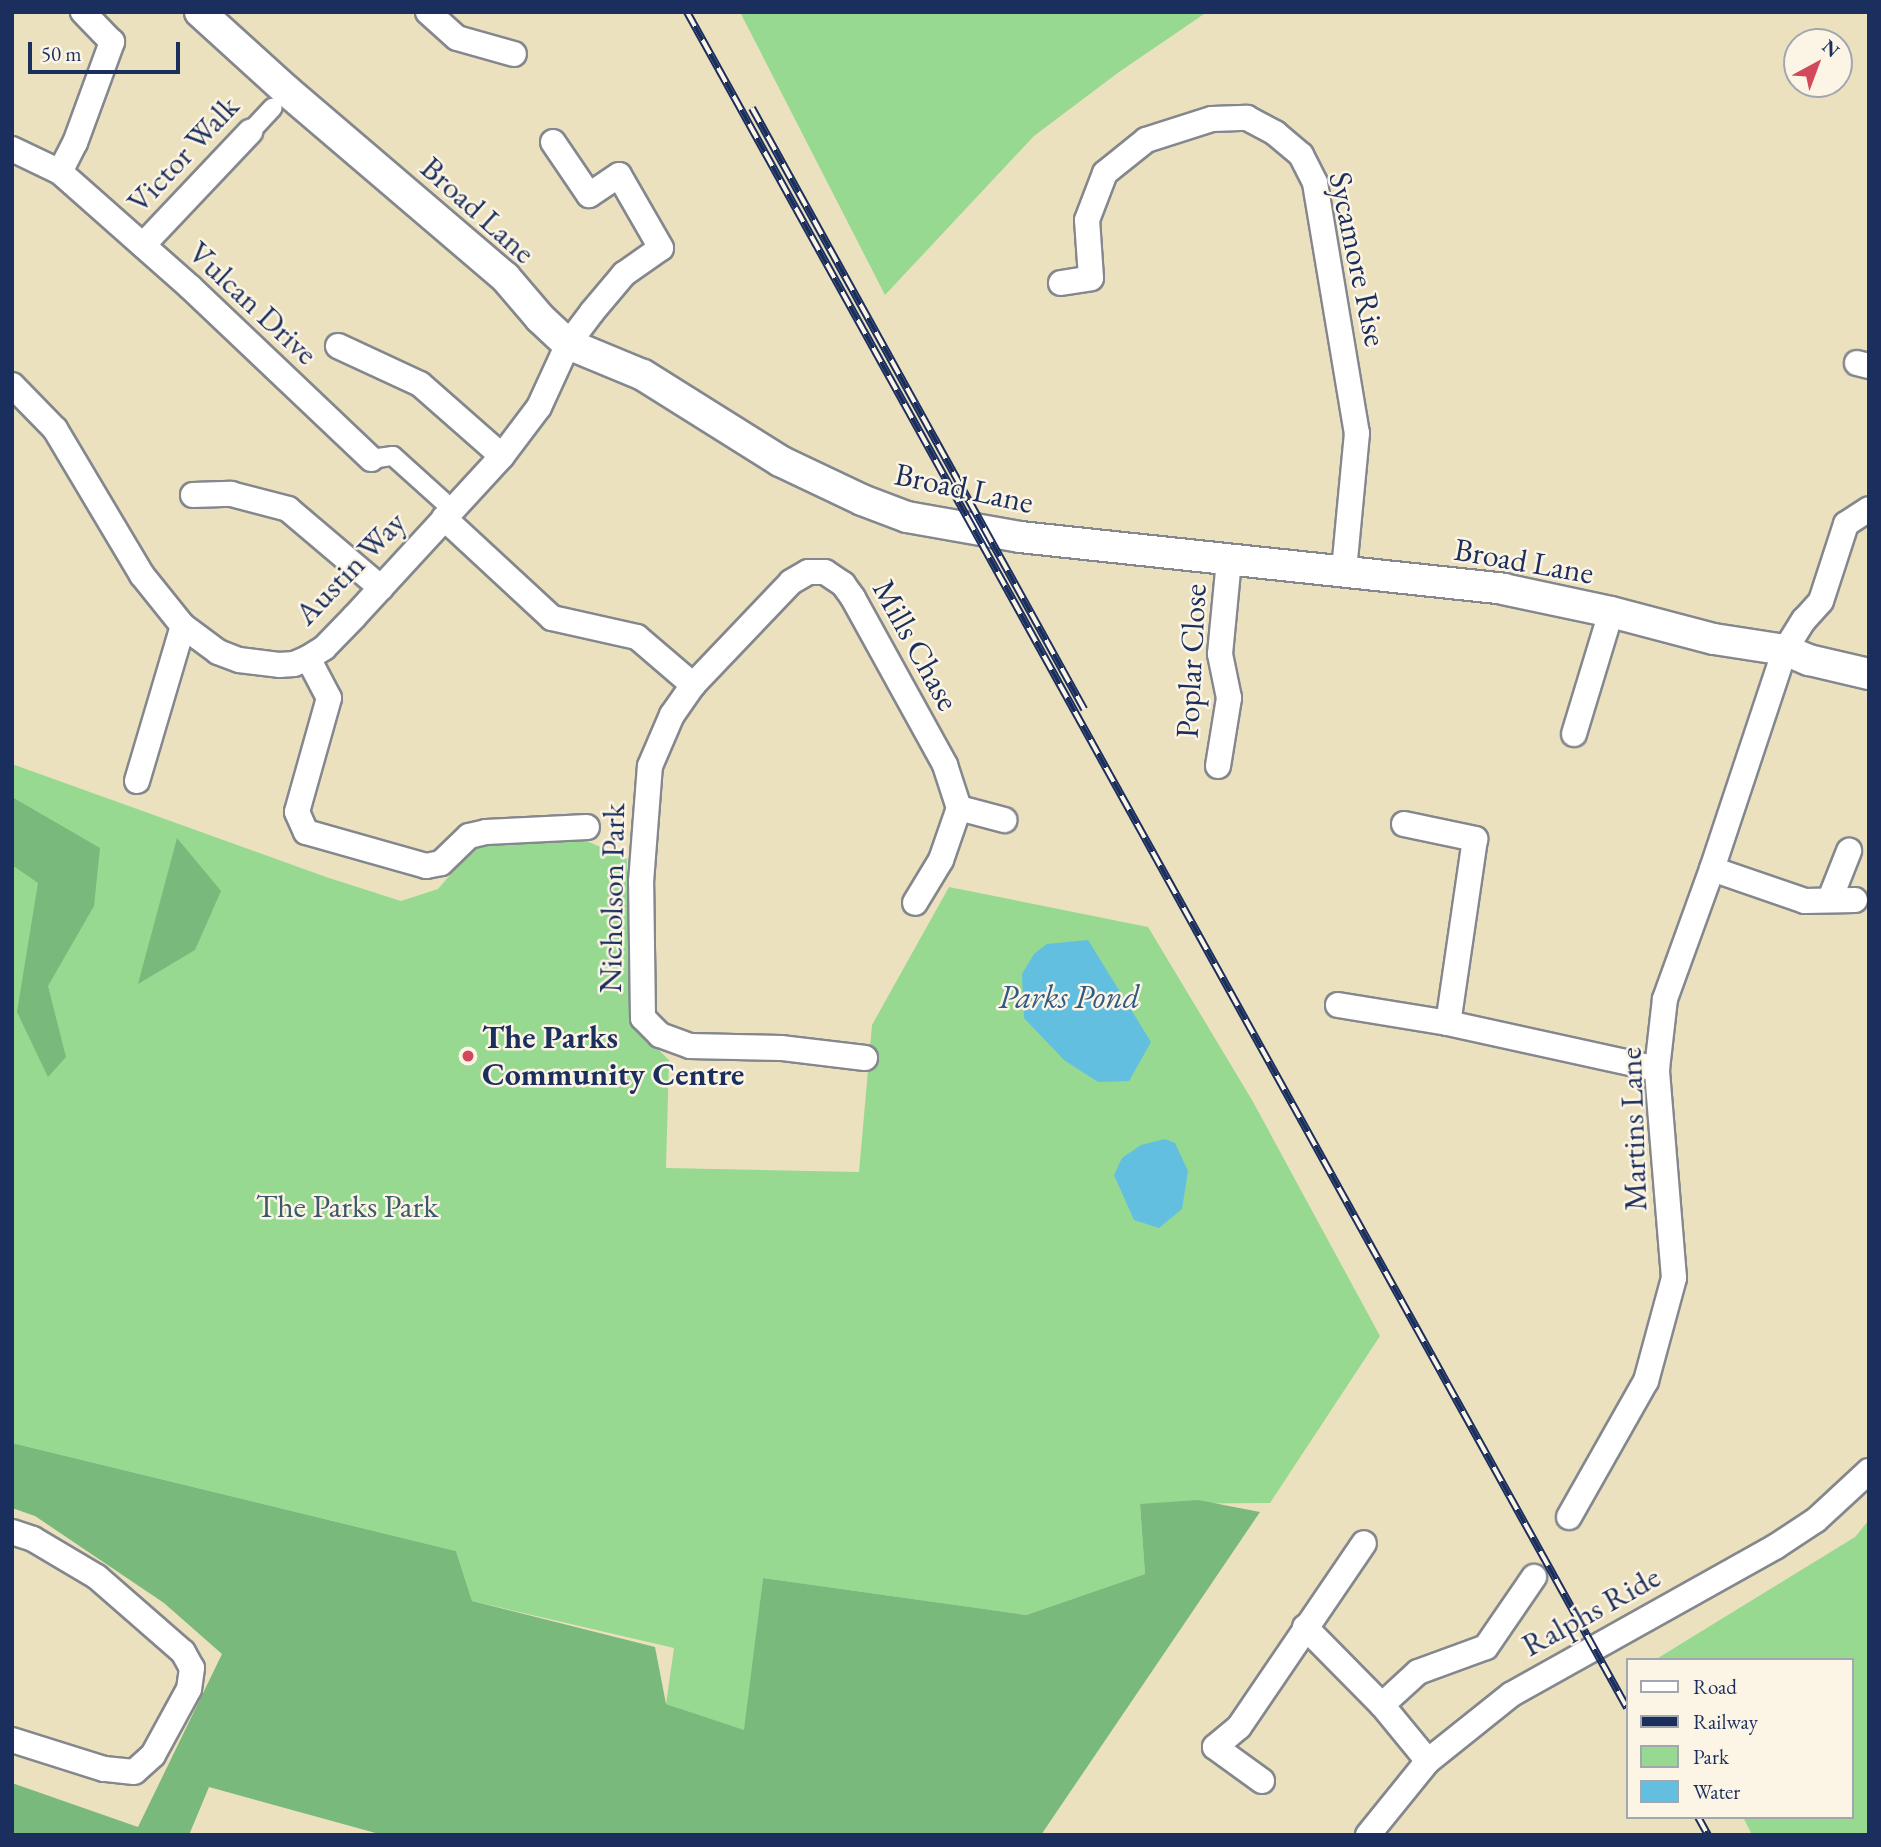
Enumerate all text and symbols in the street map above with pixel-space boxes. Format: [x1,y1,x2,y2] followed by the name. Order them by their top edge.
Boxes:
[32,28,184,72] scale bar
[1783,28,1853,98] north arrow
[1817,34,1845,63] text: N
[41,40,82,67] text: 50 m
[119,87,247,221] street label: Victor Walk
[413,149,543,271] street label: Broad Lane
[1321,168,1395,350] street label: Sycamore Rise
[180,233,326,373] street label: Vulcan Drive
[891,455,1037,521] street label: Broad Lane
[286,503,414,633] street label: Austin Way
[1451,530,1597,592] street label: Broad Lane
[864,573,968,717] street label: Mills Chase
[1168,583,1214,739] street label: Poplar Close
[591,803,633,993] street label: Nicholson Park
[998,977,1140,1017] water label: Parks Pond
[482,1019,744,1094] place label: The Parks Community Centre
[1611,1046,1655,1212] street label: Martins Lane
[460,1048,476,1064] marker: The Parks Community Centre
[256,1187,438,1225] park label: The Parks Park
[1515,1557,1667,1665] street label: Ralphs Ride
[1626,1658,1853,1819] legend
[1693,1673,1737,1700] text: Road
[1693,1708,1758,1735] text: Railway
[1693,1743,1729,1770] text: Park
[1693,1778,1740,1805] text: Water

